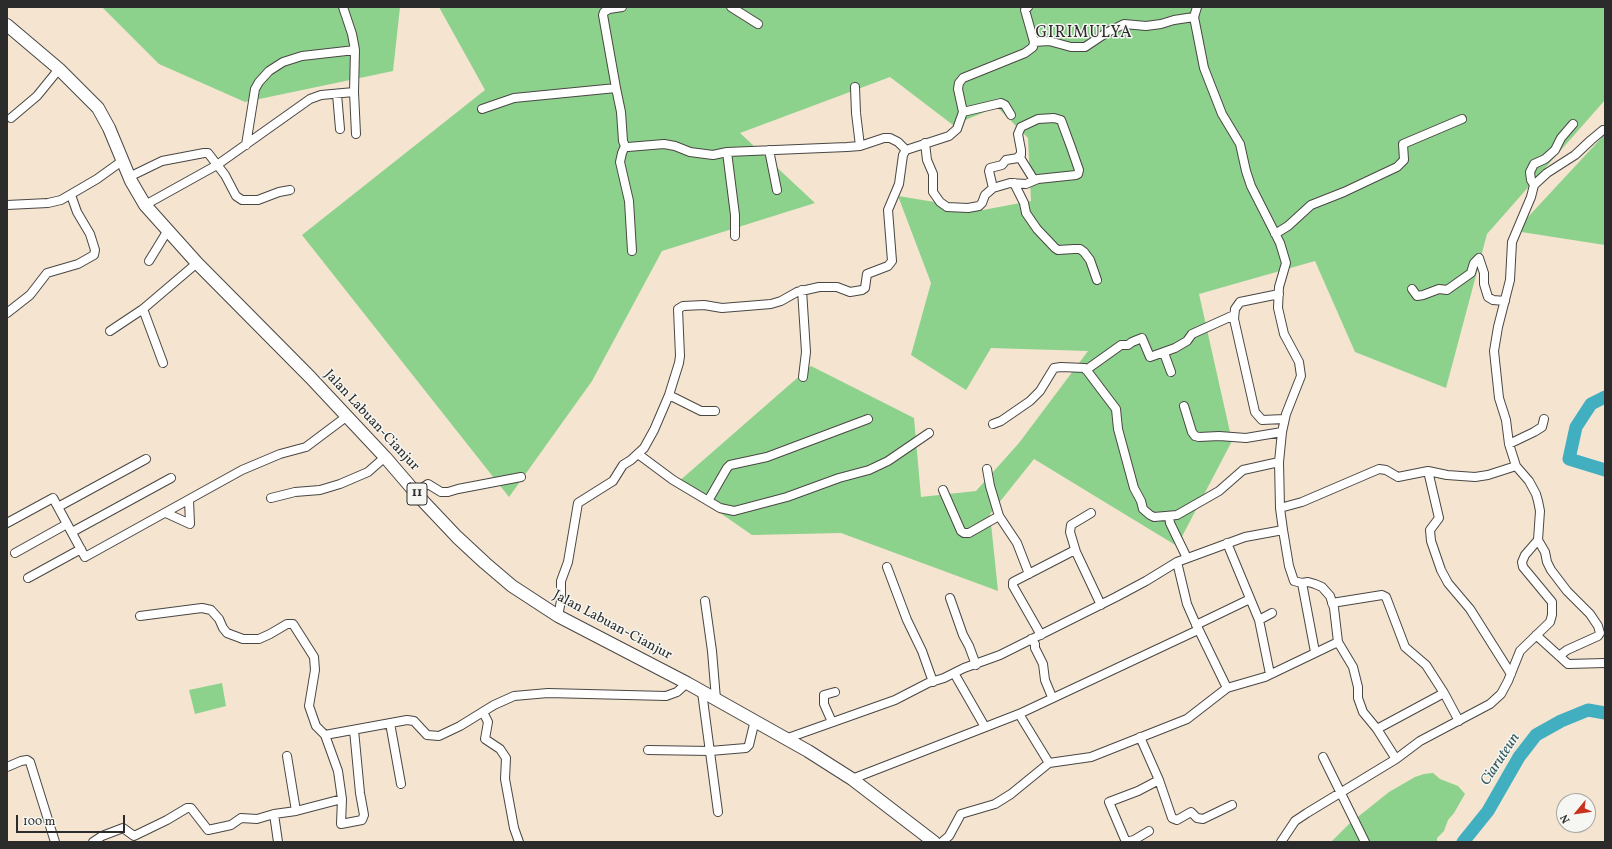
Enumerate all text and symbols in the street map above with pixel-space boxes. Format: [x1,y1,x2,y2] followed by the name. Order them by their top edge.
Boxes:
[1035,24,1133,44] district label: GIRIMULYA
[320,367,422,475] street label: Jalan Labuan-Cianjur
[407,483,427,505] road number: 11
[550,588,674,664] street label: Jalan Labuan-Cianjur
[1477,730,1525,790] water label: Ciaruteun
[1556,793,1596,833] north arrow
[18,807,127,833] scale bar
[1557,811,1574,826] text: N
[23,814,55,830] text: 100 m

